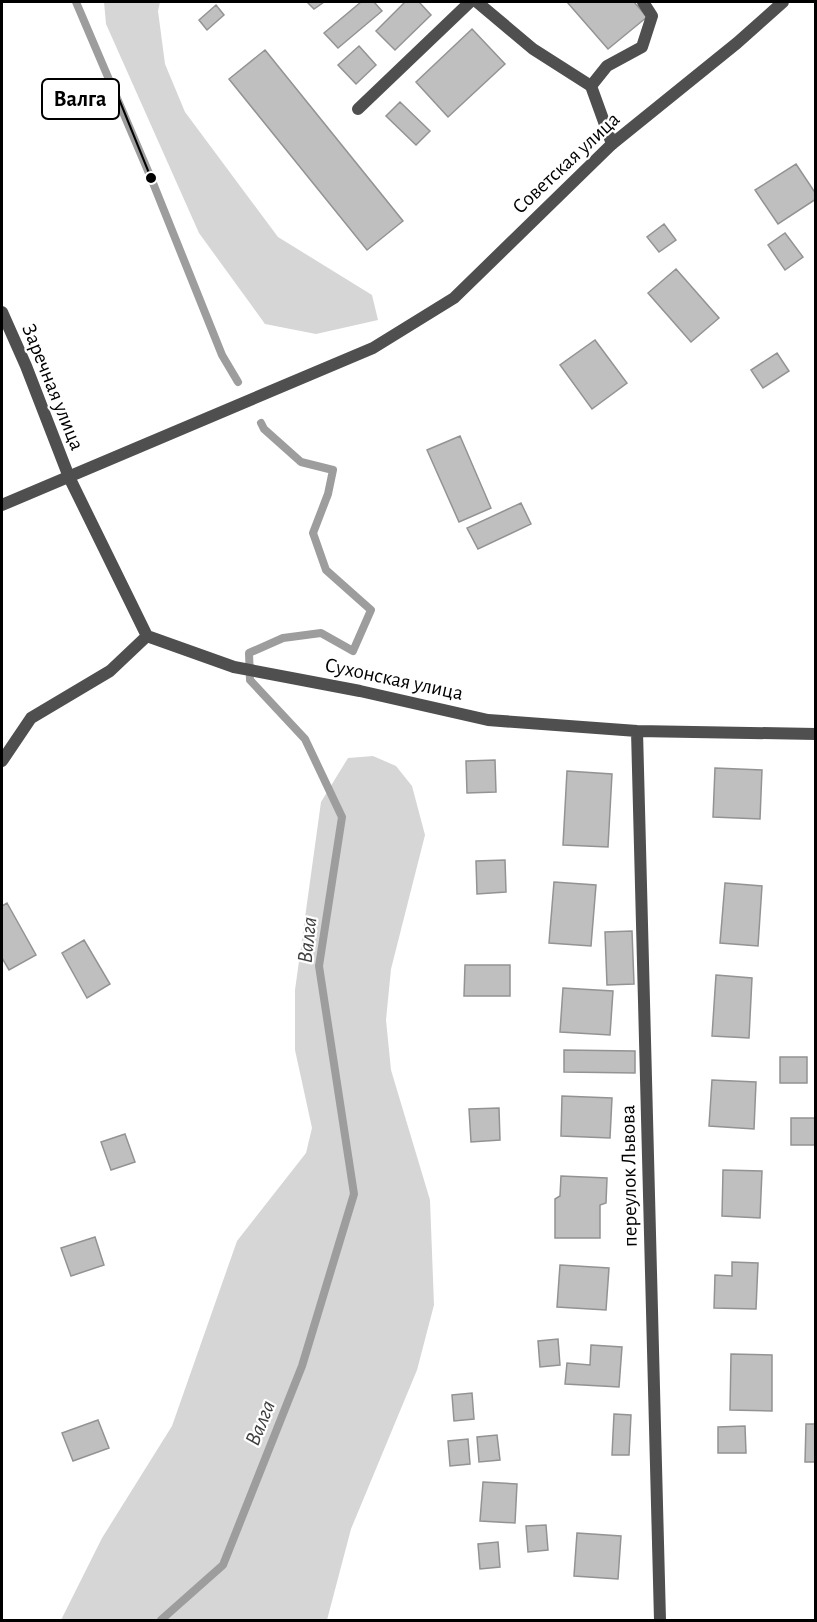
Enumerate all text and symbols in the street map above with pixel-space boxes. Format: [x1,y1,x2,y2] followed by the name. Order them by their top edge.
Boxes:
[42,79,119,119] callout: Валга
[54,88,106,110] text: Валга
[508,108,624,218] street label: Советская улица
[18,321,88,453] street label: Заречная улица
[323,654,465,704] street label: Сухонская улица
[294,916,320,964] water label: Валга
[617,1104,641,1247] street label: переулок Львова
[241,1397,279,1449] water label: Валга

